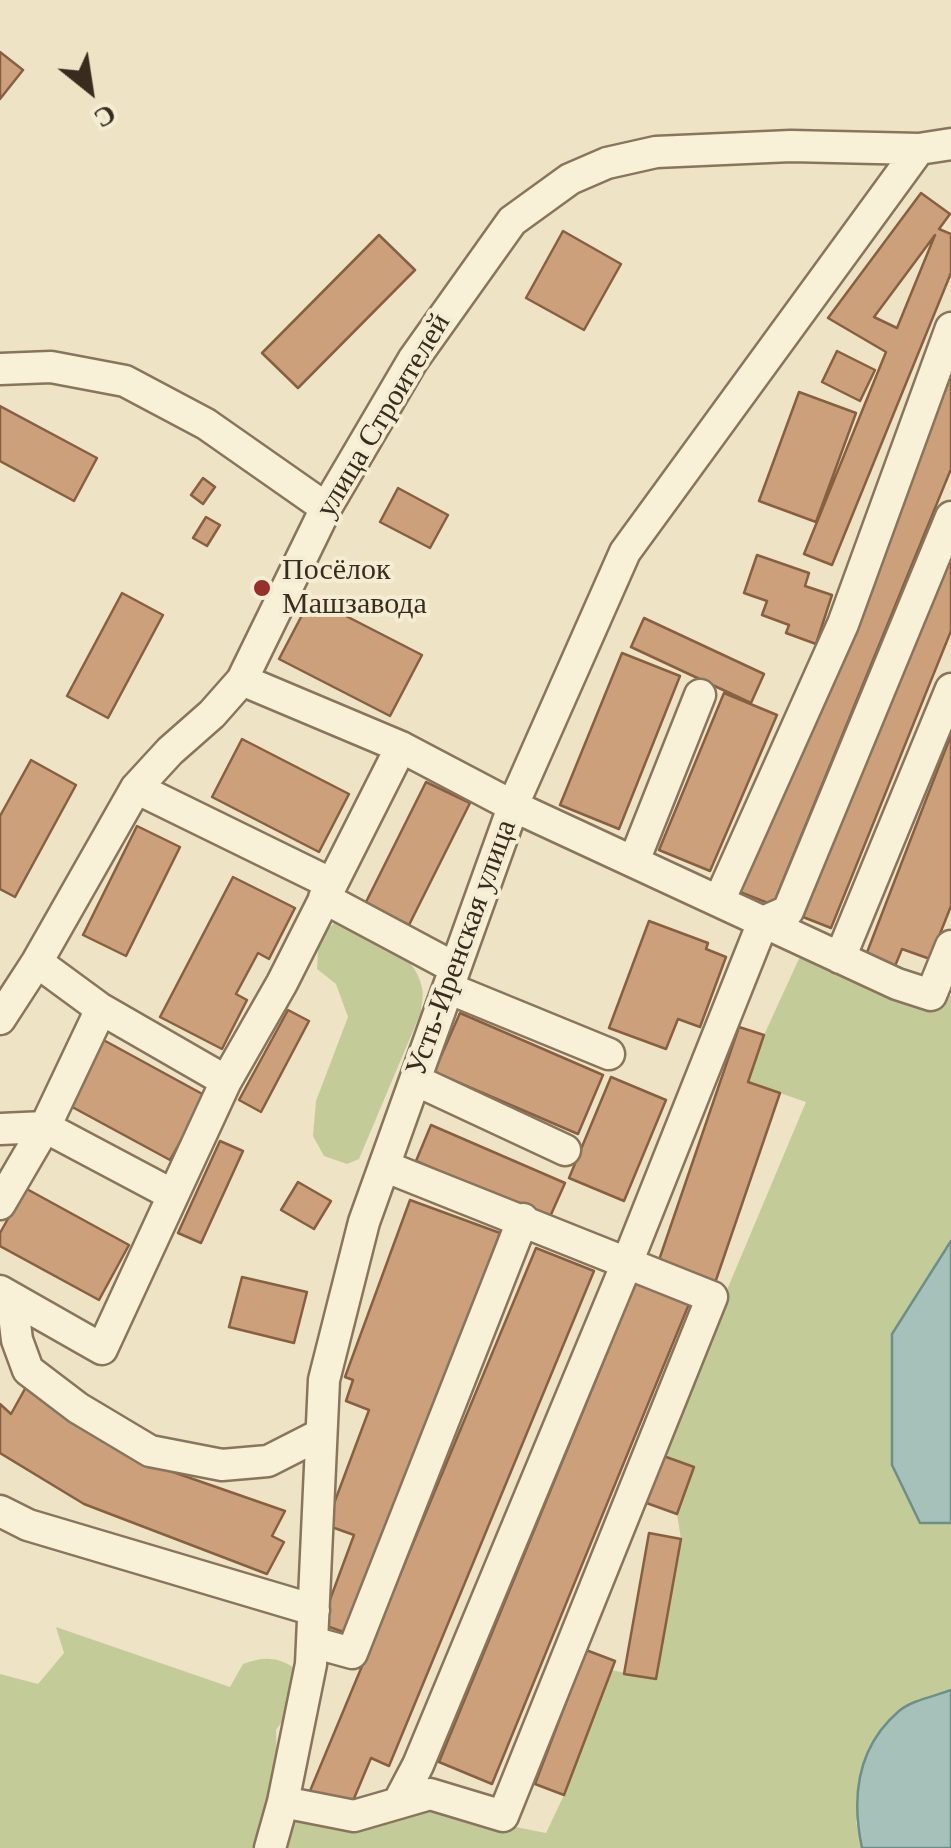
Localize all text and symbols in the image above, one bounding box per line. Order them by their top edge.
north arrow [40,40,140,140]
text: С [89,98,122,135]
street label: улица Строителей [309,308,459,524]
place label: Посёлок Машзавода [282,553,427,624]
marker: Посёлок Машзавода [251,577,273,599]
street label: Усть-Иренская улица [399,815,525,1081]

